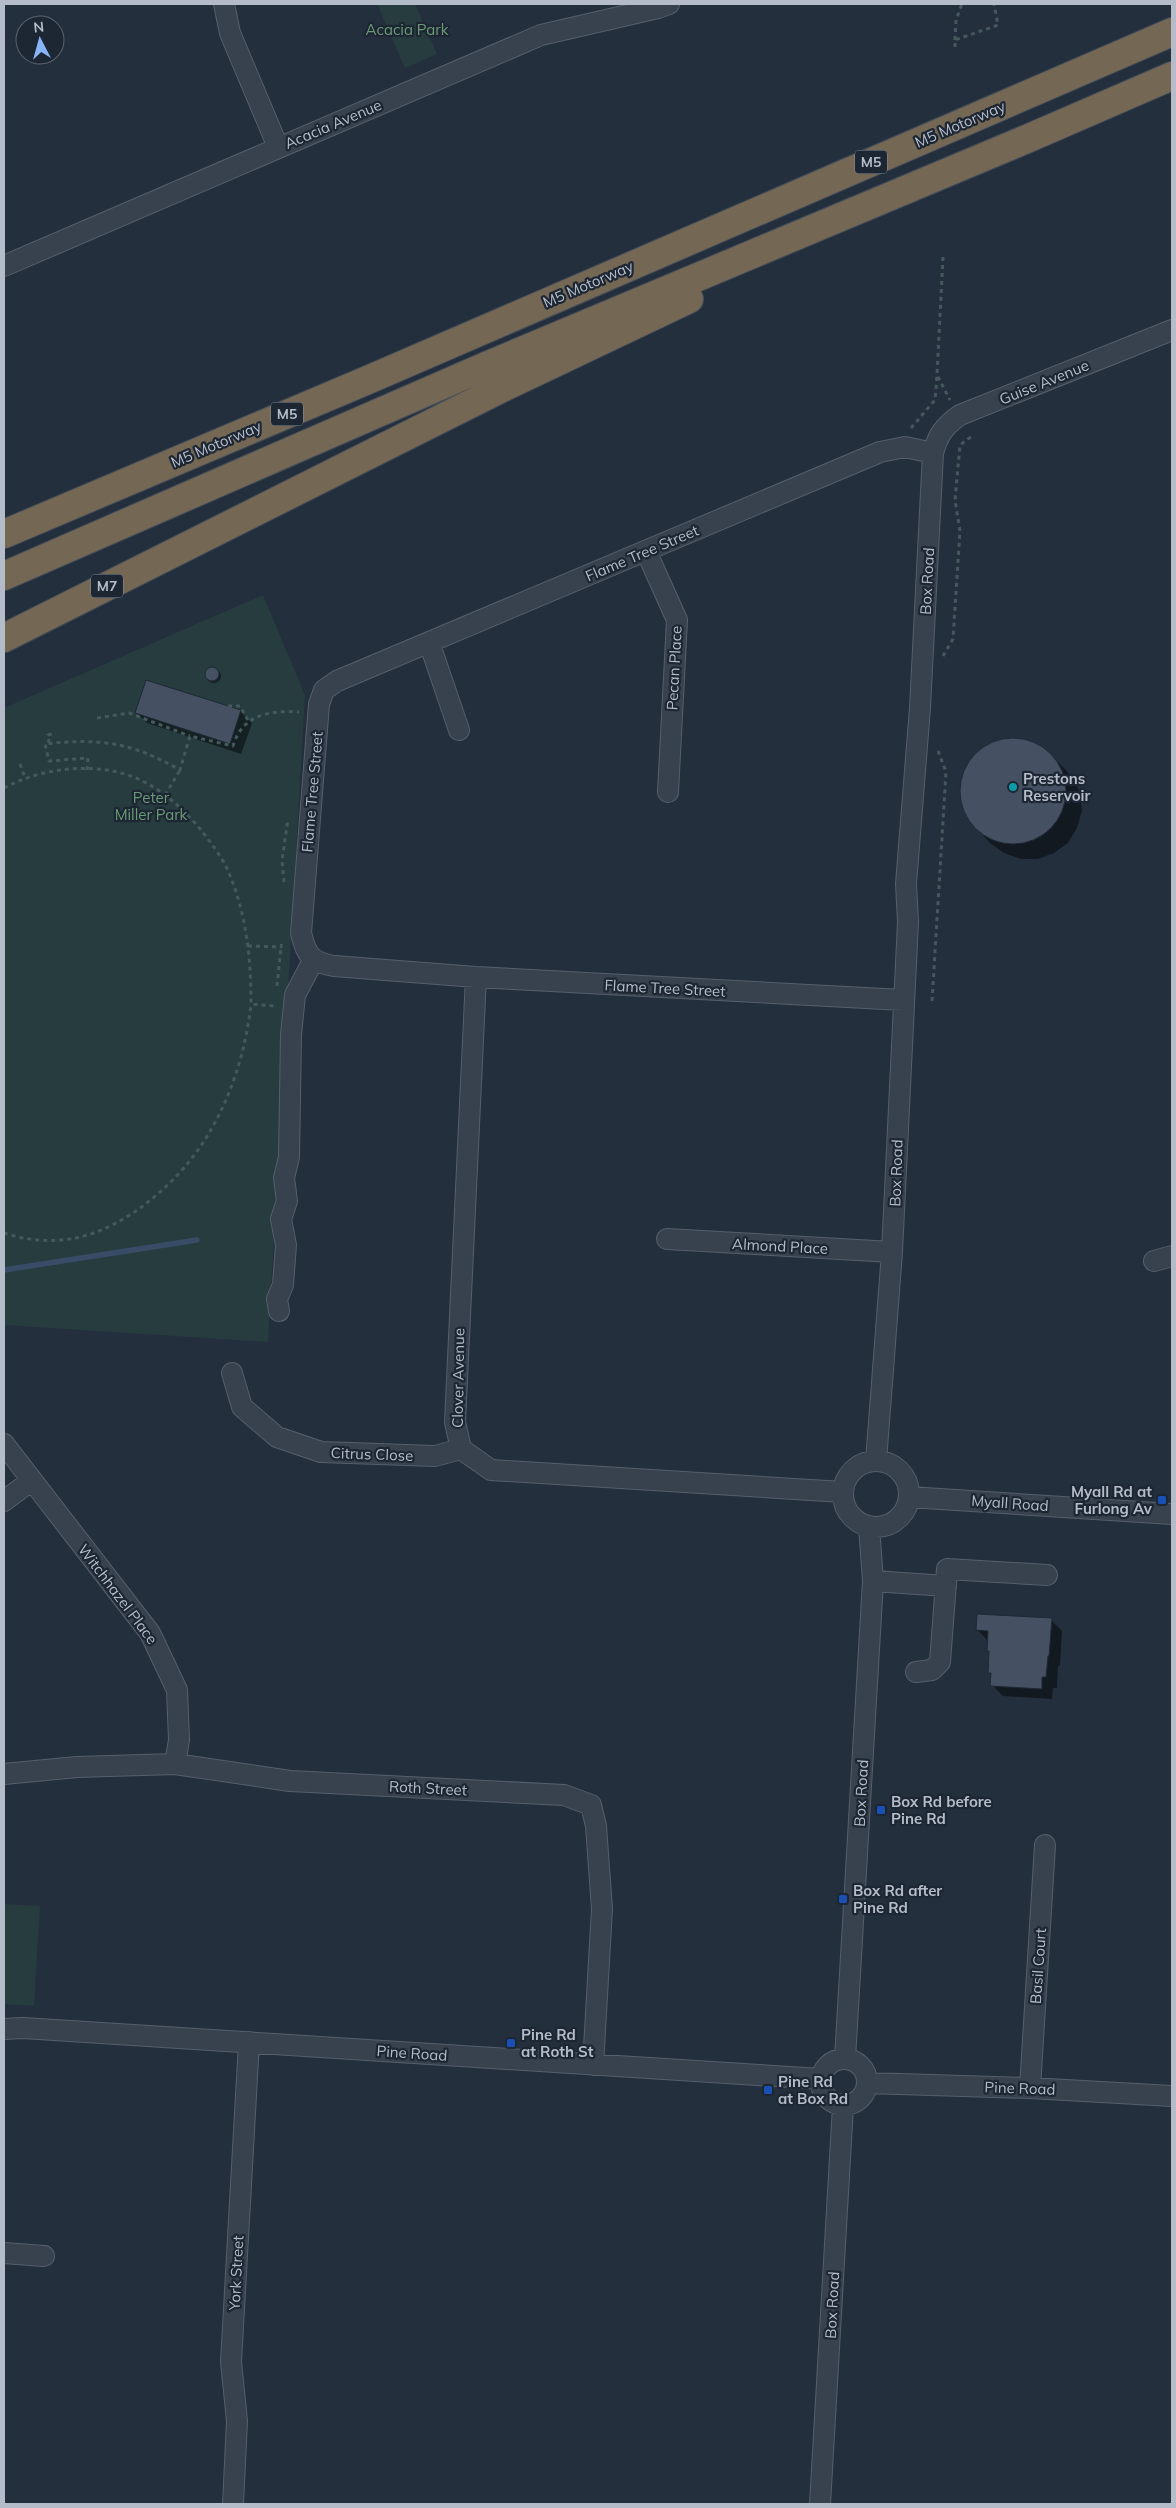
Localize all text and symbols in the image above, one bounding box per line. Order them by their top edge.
north arrow [15,15,65,65]
text: N [32,18,45,37]
park label: Acacia Park [366,20,449,39]
street label: Acacia Avenue [282,95,384,153]
street label: M5 Motorway [912,96,1008,152]
road number: M5 [855,150,887,173]
street label: M5 Motorway [540,256,636,312]
street label: Guise Avenue [996,355,1092,409]
road number: M5 [271,402,303,426]
street label: M5 Motorway [168,416,264,472]
street label: Flame Tree Street [582,521,702,585]
street label: Box Road [916,547,938,615]
road number: M7 [91,574,123,598]
street label: Pecan Place [662,625,686,711]
street label: Flame Tree Street [297,731,327,853]
place label: Prestons Reservoir [1023,769,1090,805]
marker: Prestons Reservoir [1007,781,1019,793]
park label: Peter Miller Park [115,788,188,824]
street label: Flame Tree Street [604,975,726,1001]
street label: Box Road [885,1139,907,1207]
street label: Almond Place [732,1234,828,1258]
street label: Clover Avenue [448,1328,468,1428]
street label: Citrus Close [330,1443,414,1465]
place label: Myall Rd at Furlong Av [1071,1482,1153,1518]
street label: Myall Road [971,1491,1049,1515]
marker: Myall Rd at Furlong Av [1156,1494,1168,1506]
street label: Witchhazel Place [74,1540,162,1648]
street label: Box Road [850,1759,872,1827]
street label: Roth Street [388,1776,468,1800]
place label: Box Rd before Pine Rd [891,1792,992,1828]
marker: Box Rd before Pine Rd [875,1804,887,1816]
place label: Box Rd after Pine Rd [853,1881,942,1917]
marker: Box Rd after Pine Rd [837,1893,849,1905]
street label: Basil Court [1026,1928,1050,2004]
place label: Pine Rd at Roth St [521,2025,594,2061]
marker: Pine Rd at Roth St [505,2037,517,2049]
street label: Pine Road [376,2041,448,2065]
place label: Pine Rd at Box Rd [778,2072,848,2108]
street label: Pine Road [984,2077,1056,2099]
marker: Pine Rd at Box Rd [762,2084,774,2096]
street label: York Street [224,2235,247,2312]
street label: Box Road [821,2271,843,2339]

